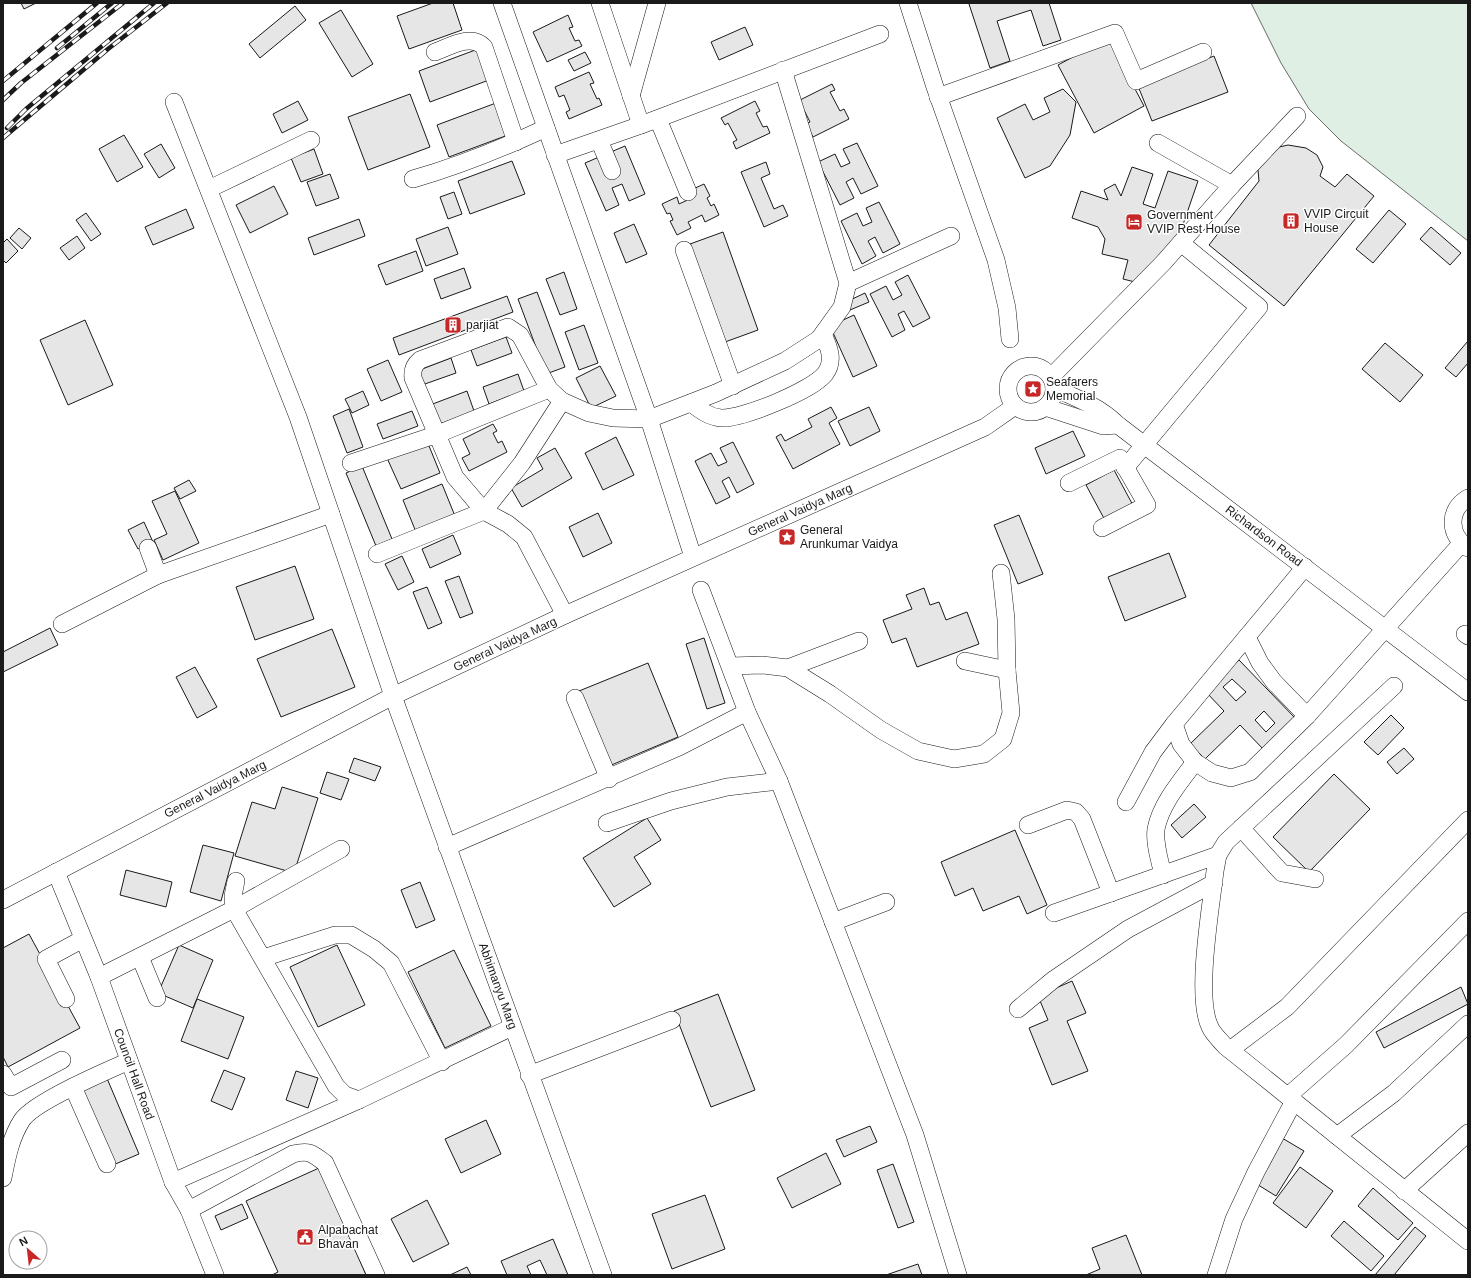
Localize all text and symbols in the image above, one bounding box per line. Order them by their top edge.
place label: VVIP Circuit House [1304,207,1369,235]
place label: Government VVIP Rest House [1147,208,1240,236]
building icon: VVIP Circuit House [1281,211,1301,231]
hotel icon: Government VVIP Rest House [1124,212,1144,232]
building icon: parjiat [443,315,463,335]
place label: parjiat [466,318,499,332]
place label: Seafarers Memorial [1046,375,1098,403]
place icon: Seafarers Memorial [1023,379,1043,399]
street label: General Vaidya Marg [746,481,854,539]
street label: Richardson Road [1223,503,1305,569]
place label: General Arunkumar Vaidya [800,523,898,551]
place icon: General Arunkumar Vaidya [777,527,797,547]
street label: General Vaidya Marg [451,614,559,674]
street label: General Vaidya Marg [162,757,268,821]
street label: Abhimanyu Marg [476,941,520,1031]
street label: Council Hall Road [111,1026,157,1122]
place label: Alpabachat Bhavan [318,1223,379,1251]
public building icon: Alpabachat Bhavan [295,1227,315,1247]
north arrow [8,1230,48,1270]
text: N [17,1234,30,1248]

